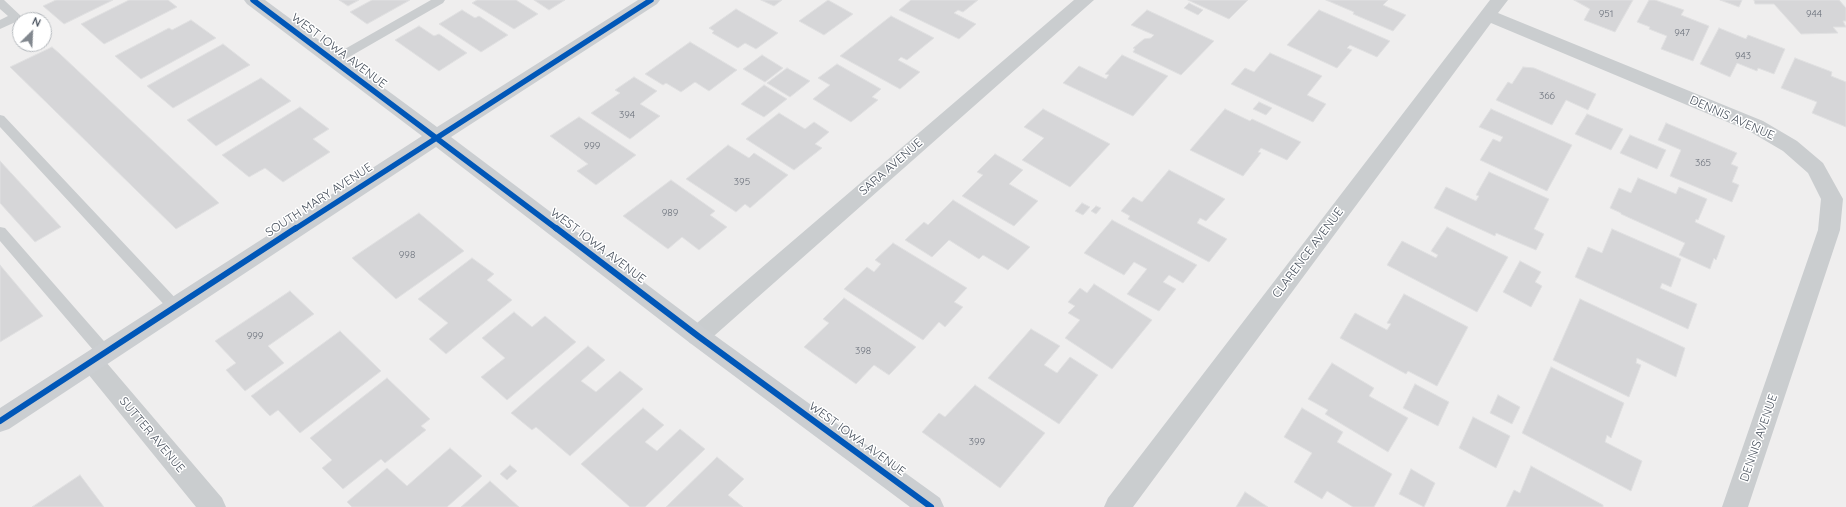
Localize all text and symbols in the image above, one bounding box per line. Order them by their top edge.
house number: 951 [1599,8,1613,20]
house number: 944 [1806,8,1822,20]
street label: WEST IOWA AVENUE [288,10,390,92]
north arrow [12,12,52,52]
text: N [30,14,43,30]
house number: 947 [1674,27,1690,39]
house number: 943 [1735,50,1751,62]
house number: 366 [1539,90,1555,102]
street label: DENNIS AVENUE [1687,93,1777,143]
house number: 394 [619,109,635,121]
street label: SARA AVENUE [856,136,926,198]
house number: 999 [584,140,600,152]
house number: 365 [1695,157,1711,169]
street label: SOUTH MARY AVENUE [263,160,375,240]
house number: 395 [734,176,750,188]
street label: WEST IOWA AVENUE [547,205,649,287]
street label: CLARENCE AVENUE [1269,205,1347,301]
house number: 989 [662,207,678,219]
house number: 998 [399,249,415,261]
house number: 999 [247,330,263,342]
house number: 398 [855,345,871,357]
street label: DENNIS AVENUE [1737,392,1781,484]
street label: SUTTER AVENUE [116,394,188,476]
street label: WEST IOWA AVENUE [806,399,908,479]
house number: 399 [969,436,985,448]

